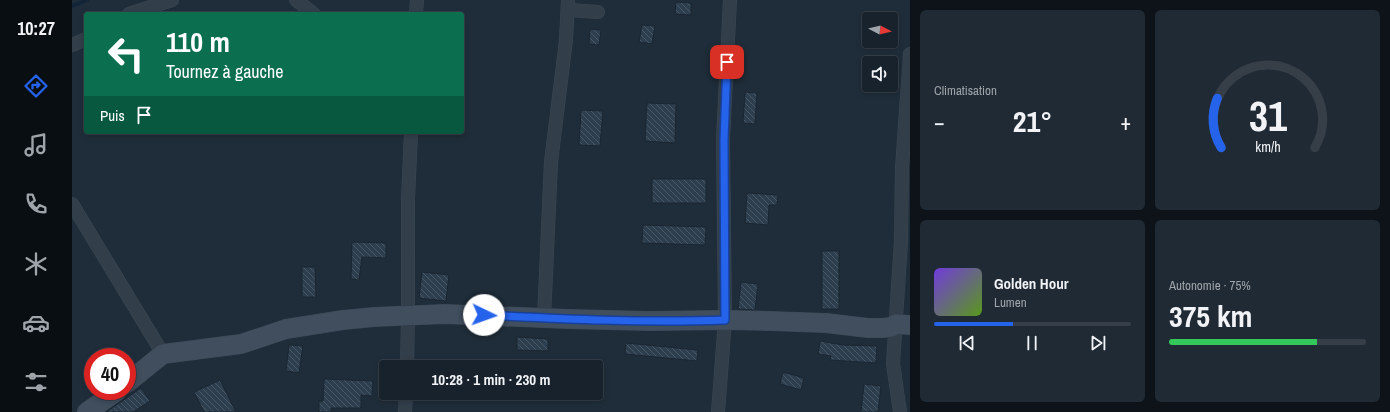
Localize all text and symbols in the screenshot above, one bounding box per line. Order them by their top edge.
north arrow [862,12,898,48]
map controls [862,12,898,92]
text: 10:27 [17,16,55,41]
text: 110 m [166,23,230,61]
icon: left [100,28,152,80]
pin [710,45,744,79]
icon: arrive [716,51,738,73]
button: sound [862,56,898,92]
text: Tournez à gauche [166,59,283,84]
icon: directions [22,72,50,100]
text: Climatisation [934,82,997,99]
text: 31 [1249,88,1286,144]
text: 21° [1013,101,1052,141]
icon: arrive [133,104,155,126]
text: Puis [100,105,125,126]
text: − [934,107,945,137]
text: + [1120,107,1131,137]
icon: music [22,131,50,159]
text: km/h [1255,137,1280,156]
icon: phone [22,190,50,218]
icon: climate [22,250,50,278]
text: Golden Hour [994,273,1069,294]
text: Autonomie · 75% [1169,277,1251,294]
position arrow [463,294,505,336]
text: Lumen [994,294,1027,311]
text: 375 km [1169,296,1252,336]
icon: car [22,309,50,337]
icon: previous [956,332,978,354]
icon: pause [1021,332,1043,354]
icon: next [1087,332,1109,354]
speed limit sign: 40 [84,348,136,400]
icon: filters [22,368,50,396]
text: 10:28 · 1 min · 230 m [432,369,550,390]

